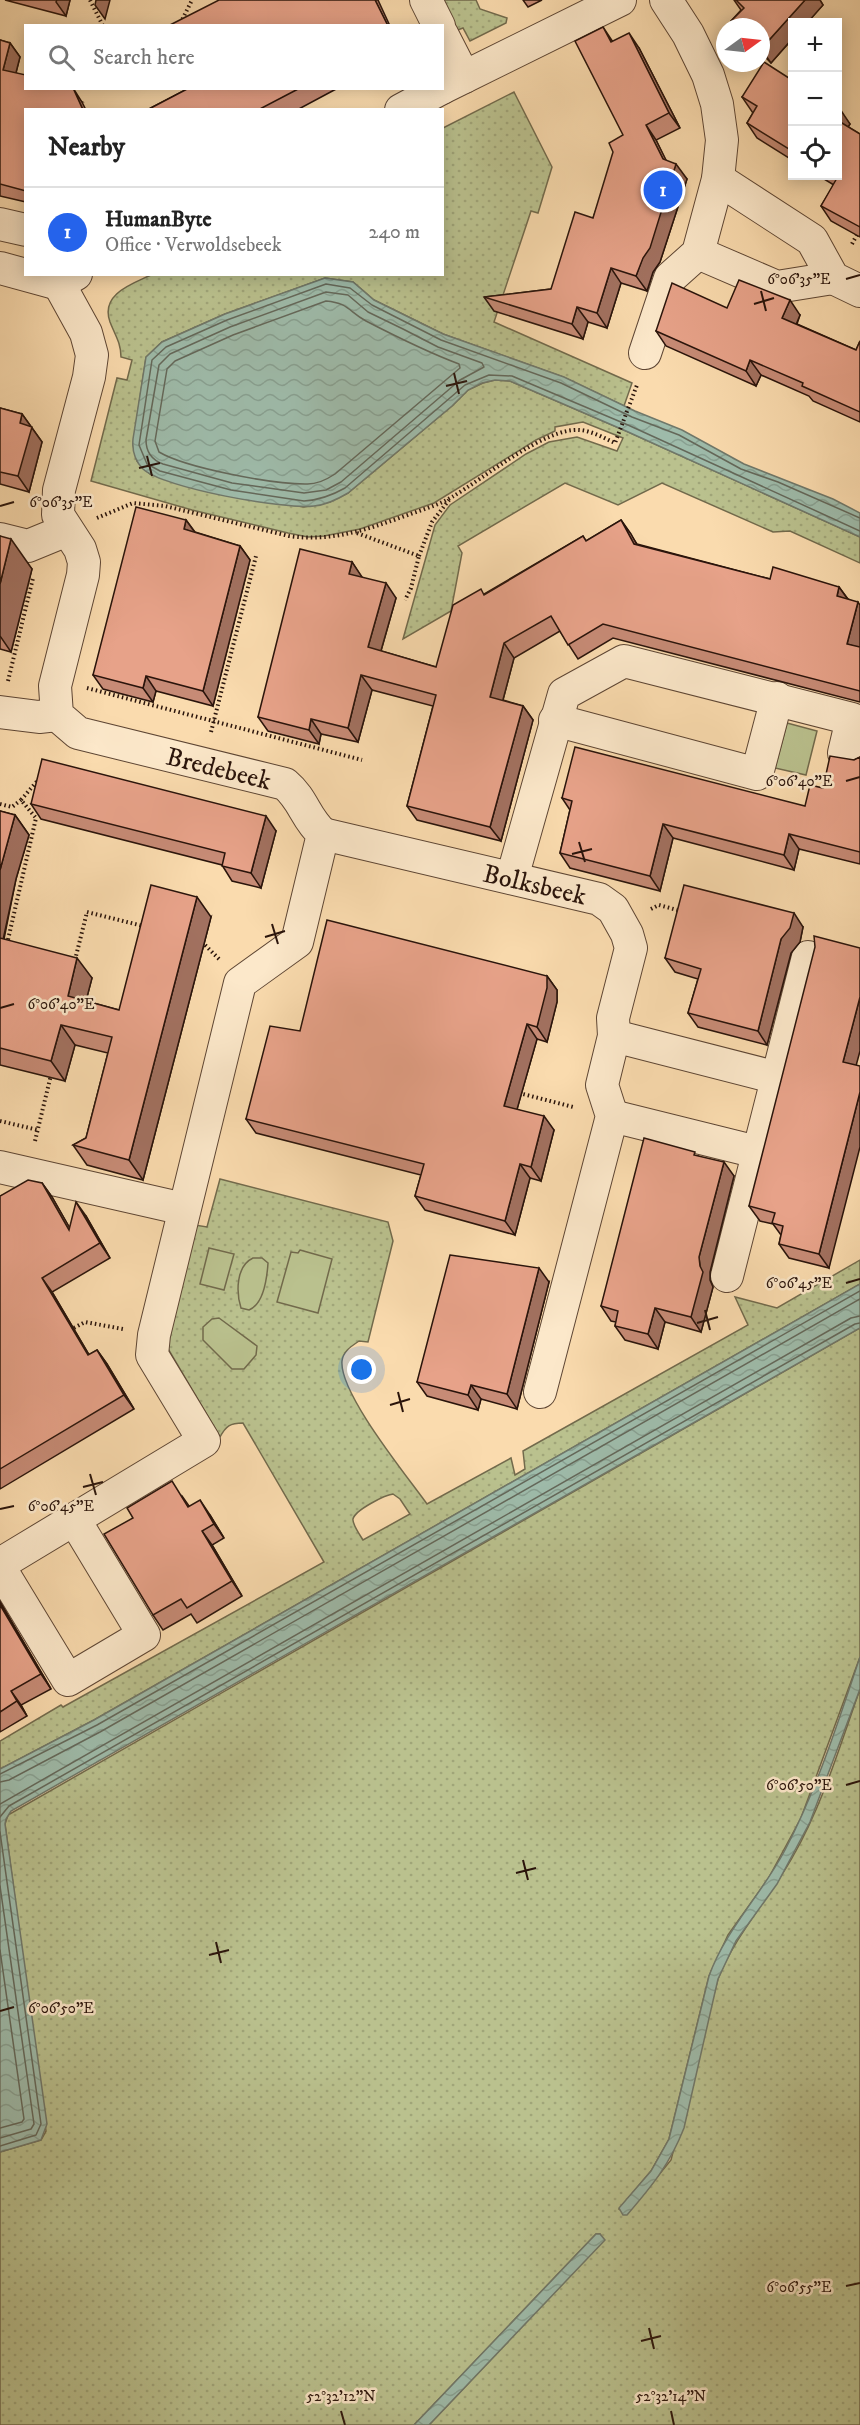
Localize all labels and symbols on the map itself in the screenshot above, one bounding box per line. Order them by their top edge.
north arrow [716,18,770,72]
pin: 1 [644,168,682,213]
text: 6°06'35"E [767,270,831,289]
text: 6°06'35"E [29,493,93,512]
street label: Bredebeek [163,740,275,798]
text: 6°06'40"E [765,772,833,791]
street label: Bolksbeek [480,858,590,913]
text: 6°06'40"E [27,995,95,1014]
text: 6°06'45"E [766,1274,833,1293]
your location [347,1355,376,1384]
text: 6°06'45"E [28,1497,95,1516]
text: 6°06'50"E [766,1776,832,1795]
text: 6°06'50"E [28,1999,94,2018]
text: 6°06'55"E [766,2278,832,2297]
text: 52°32'12"N [306,2387,376,2406]
text: 52°32'14"N [636,2387,706,2406]

